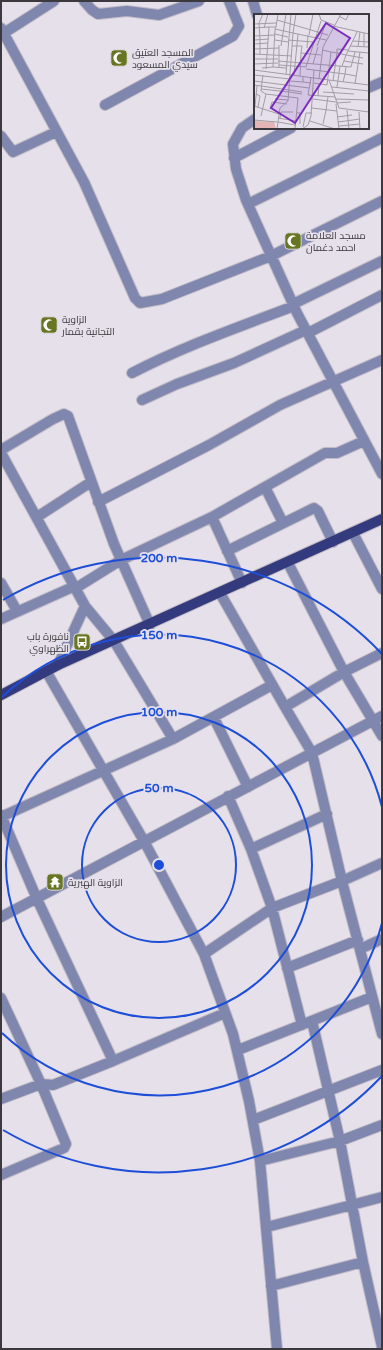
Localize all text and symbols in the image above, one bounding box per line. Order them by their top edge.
inset map [254,14,369,129]
place label: المسجد العتيق سيدي المسعود [132,47,198,72]
mosque icon: المسجد العتيق سيدي المسعود [109,48,129,68]
place label: مسجد العلامة احمد دغمان [306,230,366,254]
mosque icon: مسجد العلامة احمد دغمان [283,231,303,251]
place label: الزاوية التجانية بقمار [61,314,115,338]
mosque icon: الزاوية التجانية بقمار [39,315,59,335]
text: 200 m [141,551,177,565]
text: 150 m [141,628,177,642]
place label: نافورة باب الظهراوي [27,631,69,656]
bus stop icon: نافورة باب الظهراوي [72,632,92,652]
text: 100 m [141,705,177,719]
text: 50 m [144,781,174,795]
centre of rings [152,858,166,872]
temple icon: الزاوية الهبرية [45,872,65,892]
place label: الزاوية الهبرية [68,877,123,889]

